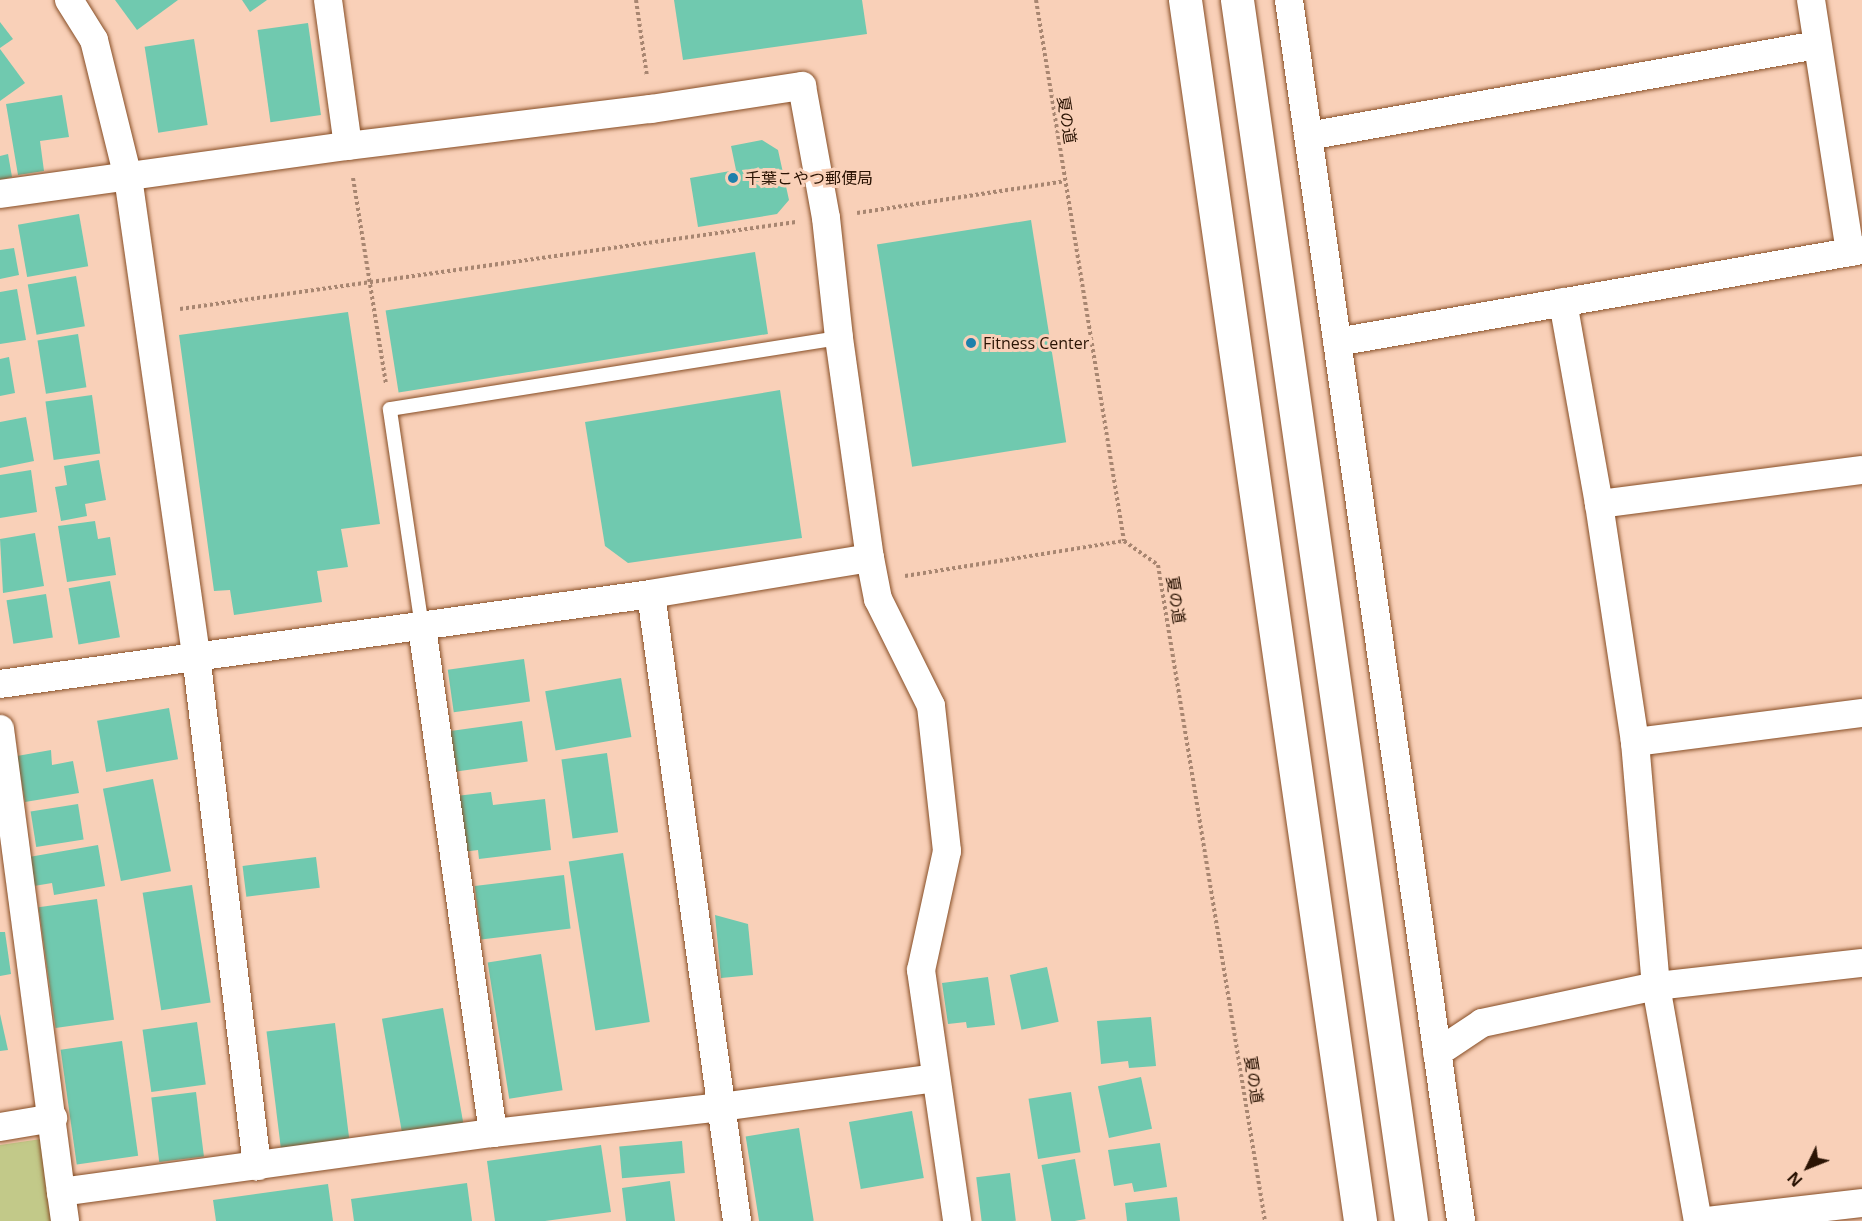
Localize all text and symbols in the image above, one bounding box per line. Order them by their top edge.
street label: 夏の道 [1054,95,1080,145]
place label: 千葉こやつ郵便局 [745,168,873,188]
marker: 千葉こやつ郵便局 [726,171,740,185]
place label: Fitness Center [983,333,1089,353]
marker: Fitness Center [964,336,978,350]
street label: 夏の道 [1163,575,1189,625]
street label: 夏の道 [1241,1055,1267,1105]
north arrow [1778,1137,1838,1197]
text: N [1782,1167,1807,1192]

